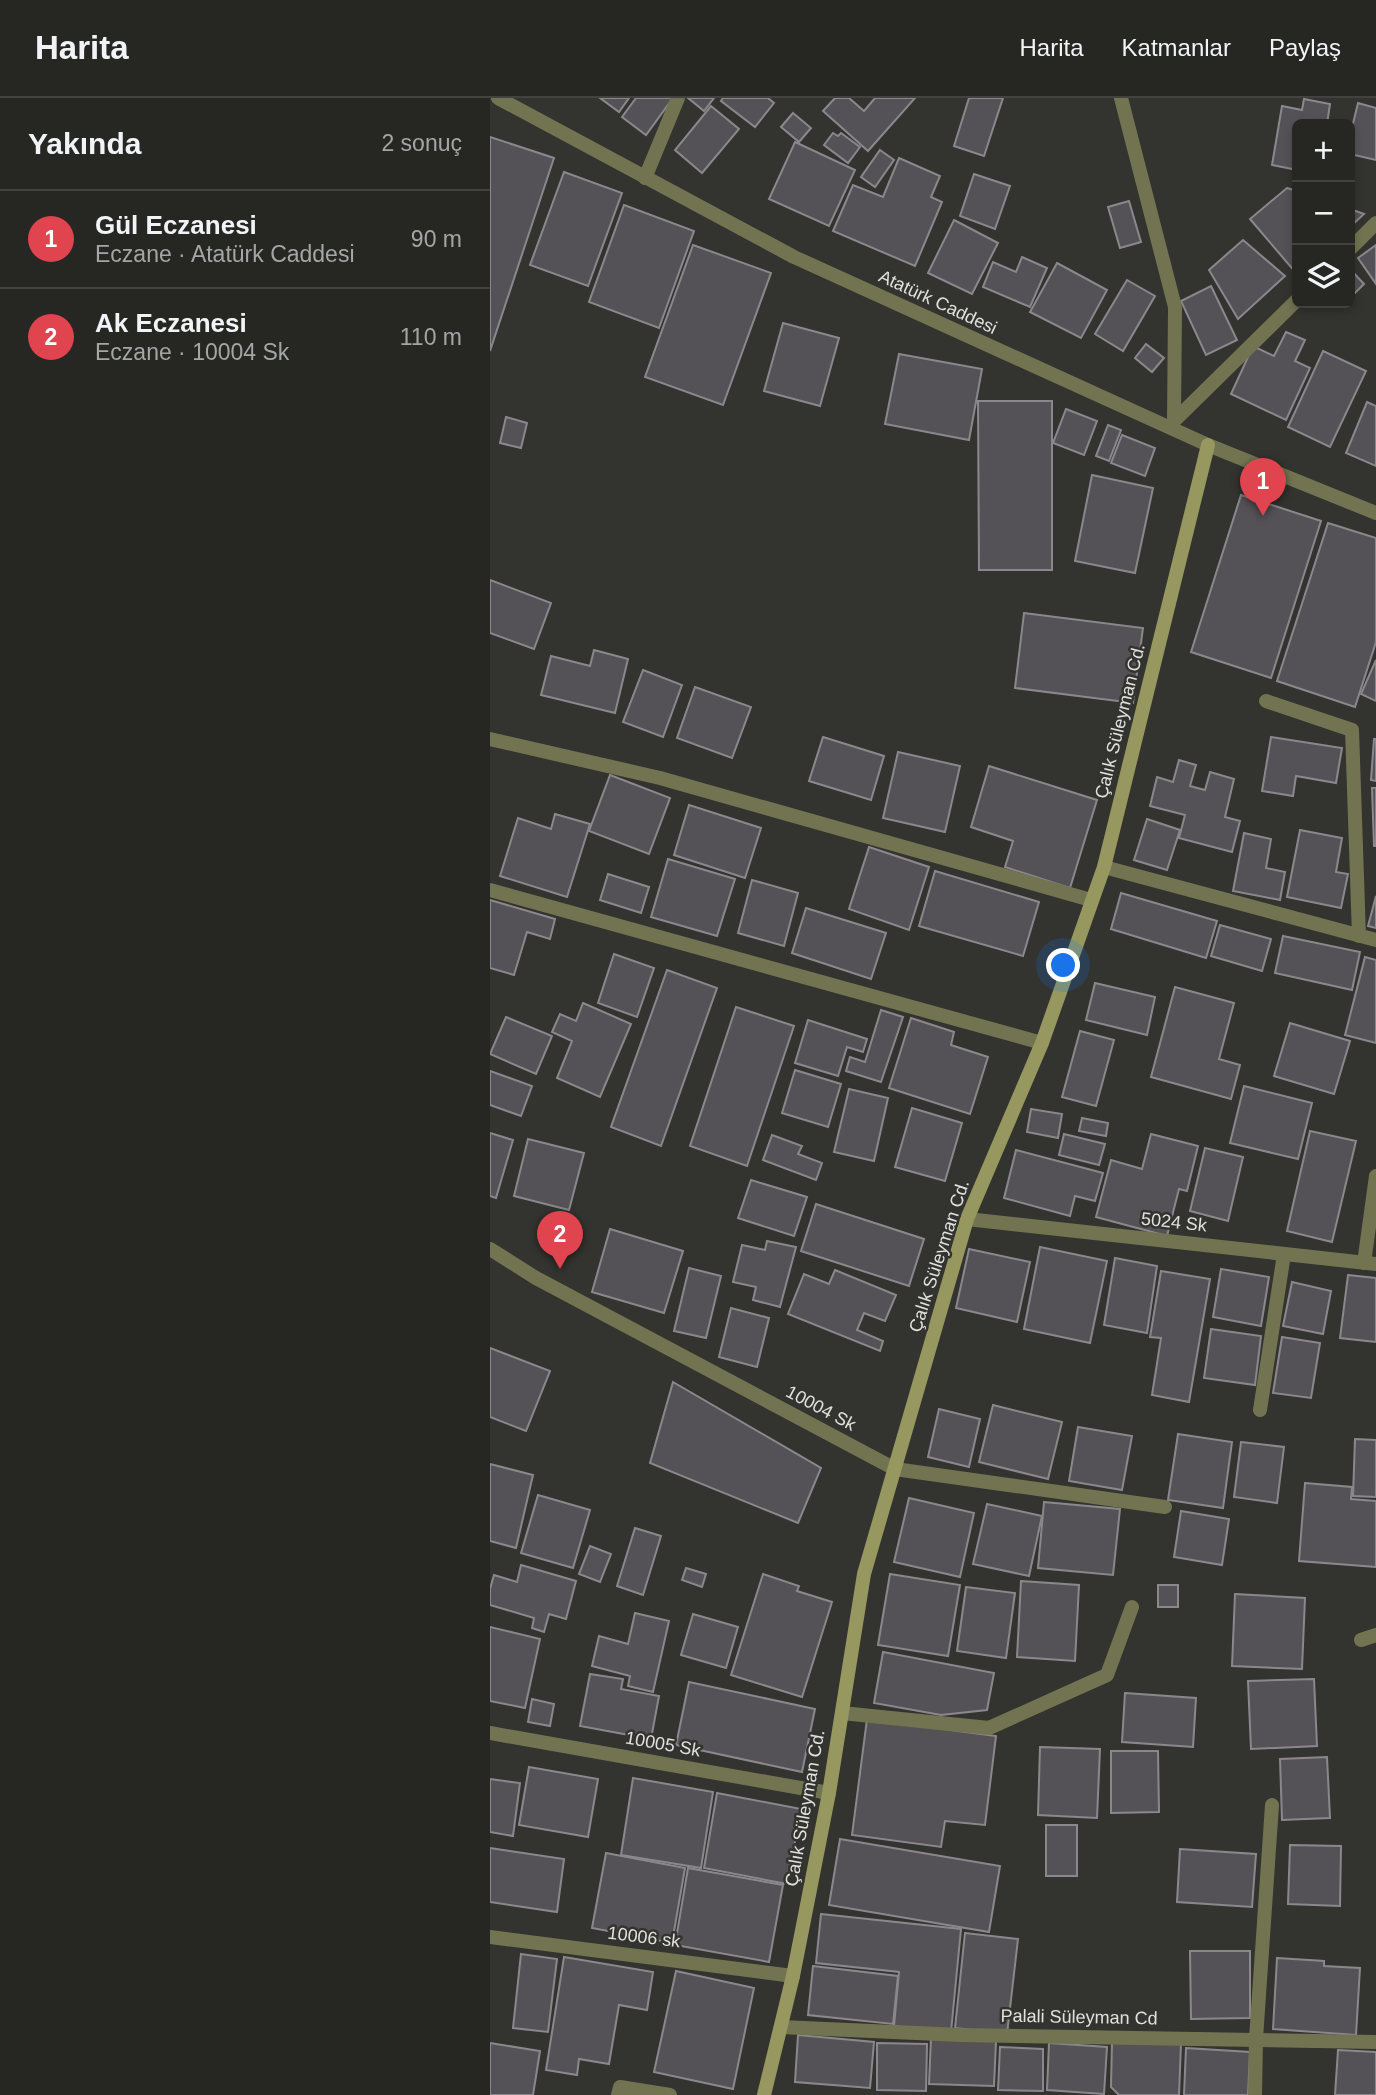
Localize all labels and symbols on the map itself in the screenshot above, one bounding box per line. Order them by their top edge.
street label: Atatürk Caddesi [876,266,1000,338]
pin: 1 [1240,458,1286,516]
street label: Çalık Süleyman Cd. [1091,641,1149,801]
your location [1046,948,1080,982]
street label: Çalık Süleyman Cd. [905,1177,973,1335]
street label: 5024 Sk [1140,1209,1209,1236]
pin: 2 [537,1211,583,1269]
street label: 10004 Sk [783,1381,860,1435]
street label: 10005 Sk [624,1728,703,1761]
street label: Çalık Süleyman Cd. [781,1728,829,1888]
street label: 10006 sk [607,1923,682,1951]
street label: Palali Süleyman Cd [1000,2006,1158,2028]

